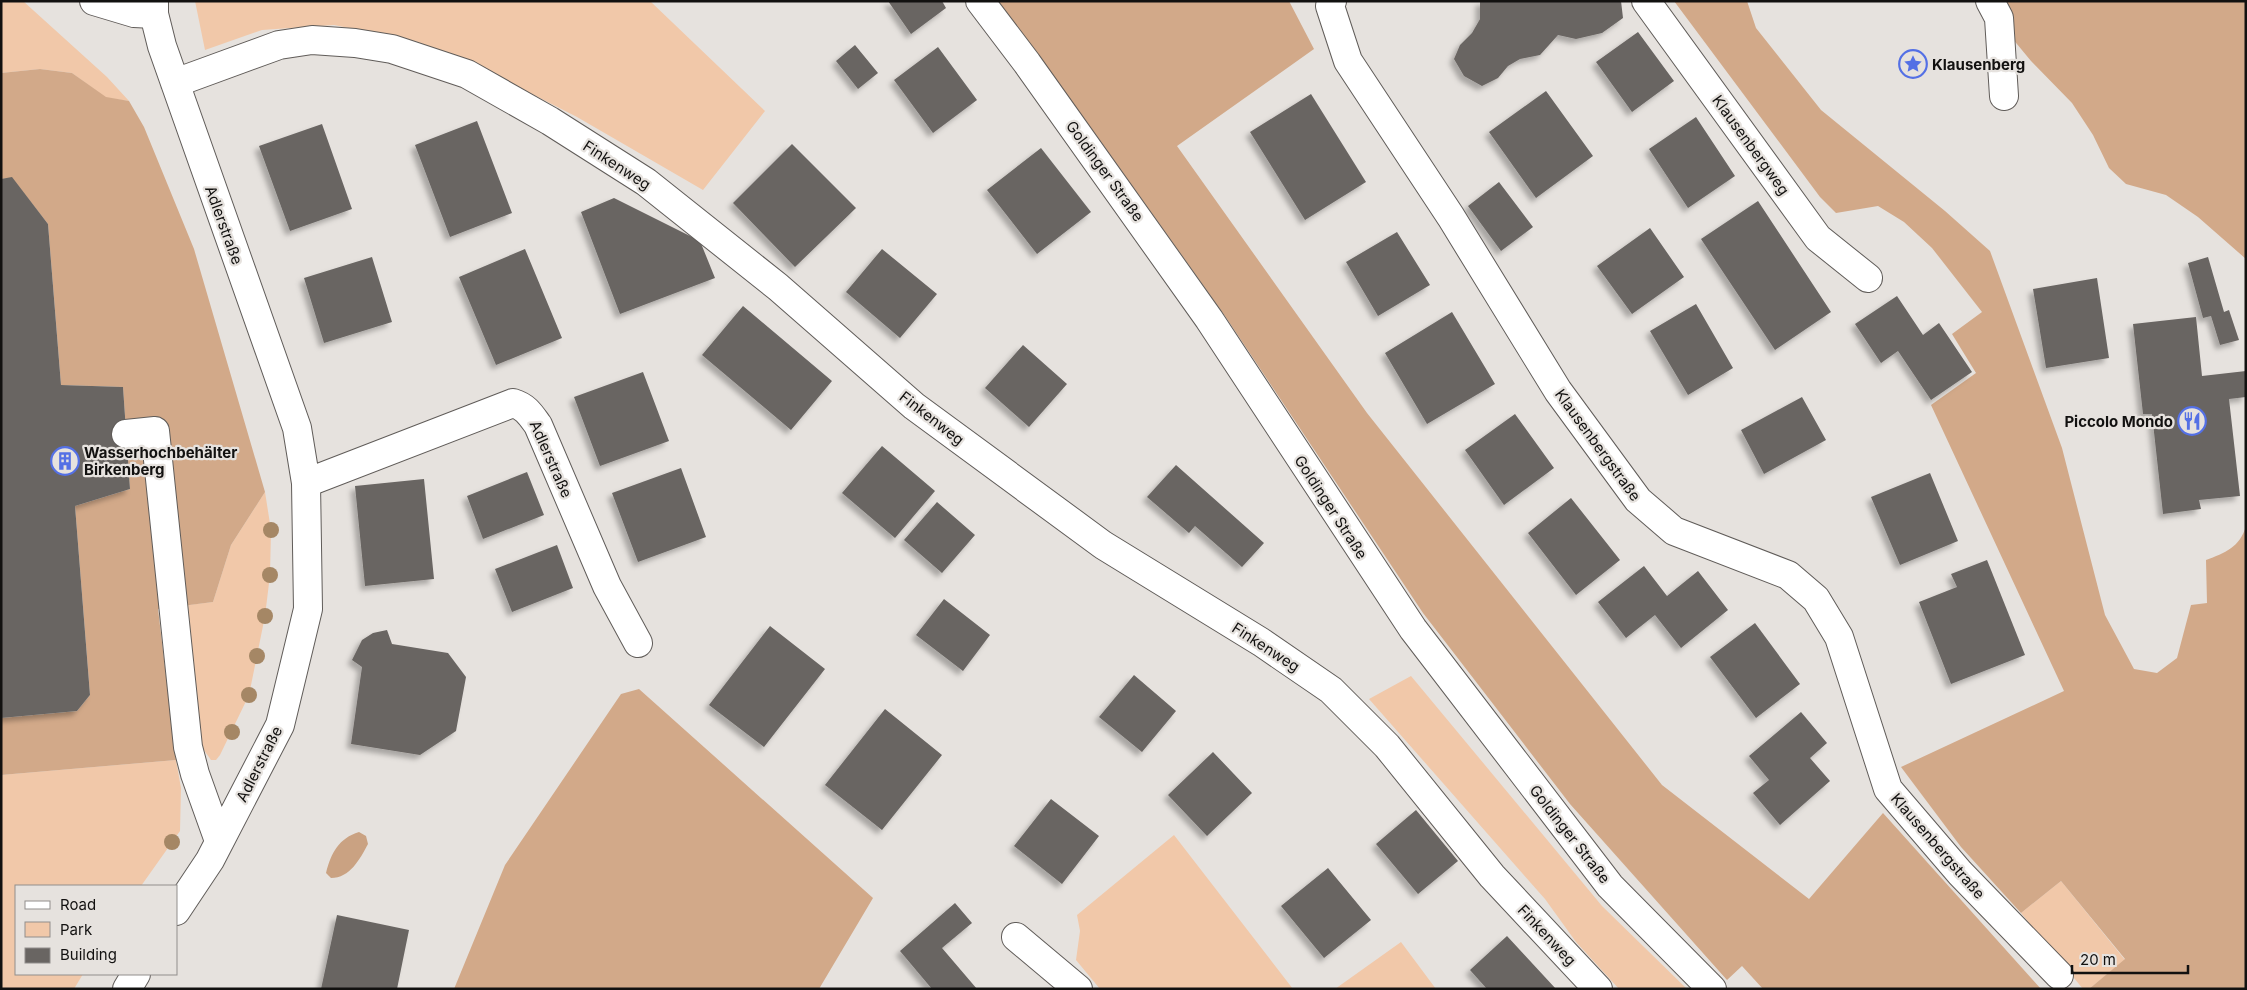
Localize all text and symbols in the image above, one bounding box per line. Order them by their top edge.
place icon: Klausenberg [1898,49,1928,79]
place label: Klausenberg [1932,55,2025,74]
street label: Klausenbergweg [1708,91,1794,199]
street label: Goldinger Straße [1062,117,1148,225]
street label: Finkenweg [580,136,654,194]
street label: Adlerstraße [201,183,247,267]
street label: Klausenbergstraße [1551,385,1645,505]
street label: Finkenweg [896,387,968,449]
restaurant icon: Piccolo Mondo [2177,406,2207,436]
place label: Piccolo Mondo [2064,412,2173,431]
street label: Adlerstraße [526,417,576,501]
place label: Wasserhochbehälter Birkenberg [84,443,237,479]
building icon: Wasserhochbehälter Birkenberg [50,446,80,476]
street label: Goldinger Straße [1290,452,1372,562]
street label: Finkenweg [1229,618,1303,676]
street label: Adlerstraße [232,723,286,805]
street label: Goldinger Straße [1526,781,1614,887]
street label: Klausenbergstraße [1887,789,1989,903]
legend [15,885,178,975]
text: Road [60,895,96,914]
street label: Finkenweg [1514,900,1580,970]
text: Park [60,920,93,939]
scale bar [2072,942,2188,974]
text: Building [60,945,117,964]
text: 20 m [2080,950,2116,969]

